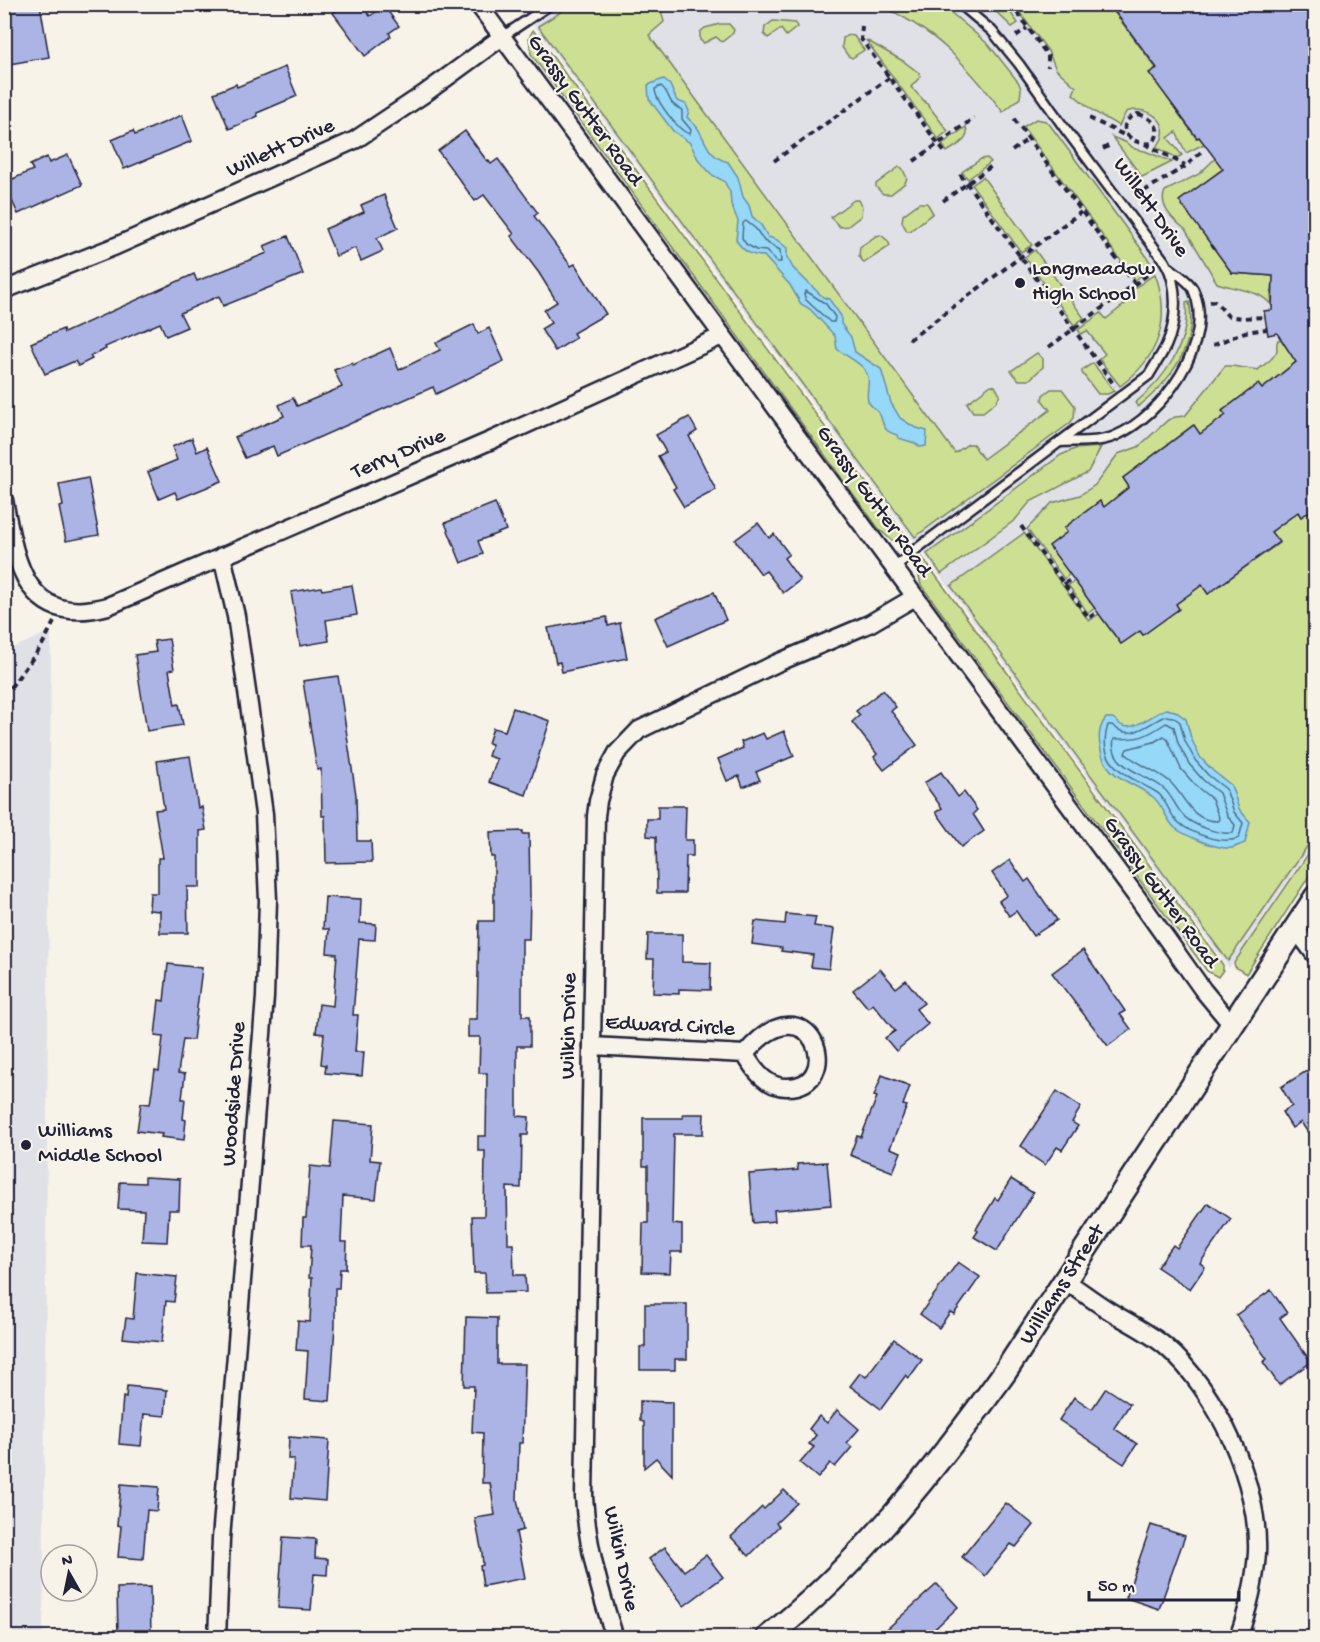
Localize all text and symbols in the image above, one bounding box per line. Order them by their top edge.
street label: Grassy Gutter Road [520,30,649,193]
street label: Willett Drive [223,113,340,184]
street label: Willett Drive [1106,153,1194,263]
place label: Longmeadow High School [1032,257,1155,308]
marker: Longmeadow High School [1013,276,1027,290]
street label: Grassy Gutter Road [809,421,938,584]
street label: Terry Drive [346,423,450,487]
street label: Grassy Gutter Road [1096,812,1225,975]
street label: Wilkin Drive [556,972,584,1079]
street label: Edward Circle [604,1011,736,1043]
street label: Woodside Drive [217,1020,253,1167]
place label: Williams Middle School [38,1119,163,1170]
marker: Williams Middle School [19,1138,33,1152]
street label: Williams Street [1015,1218,1113,1350]
street label: Wilkin Drive [596,1504,644,1614]
north arrow [39,1543,99,1603]
text: N [61,1551,74,1572]
scale bar [1089,1564,1239,1602]
text: 50 m [1098,1577,1135,1598]

